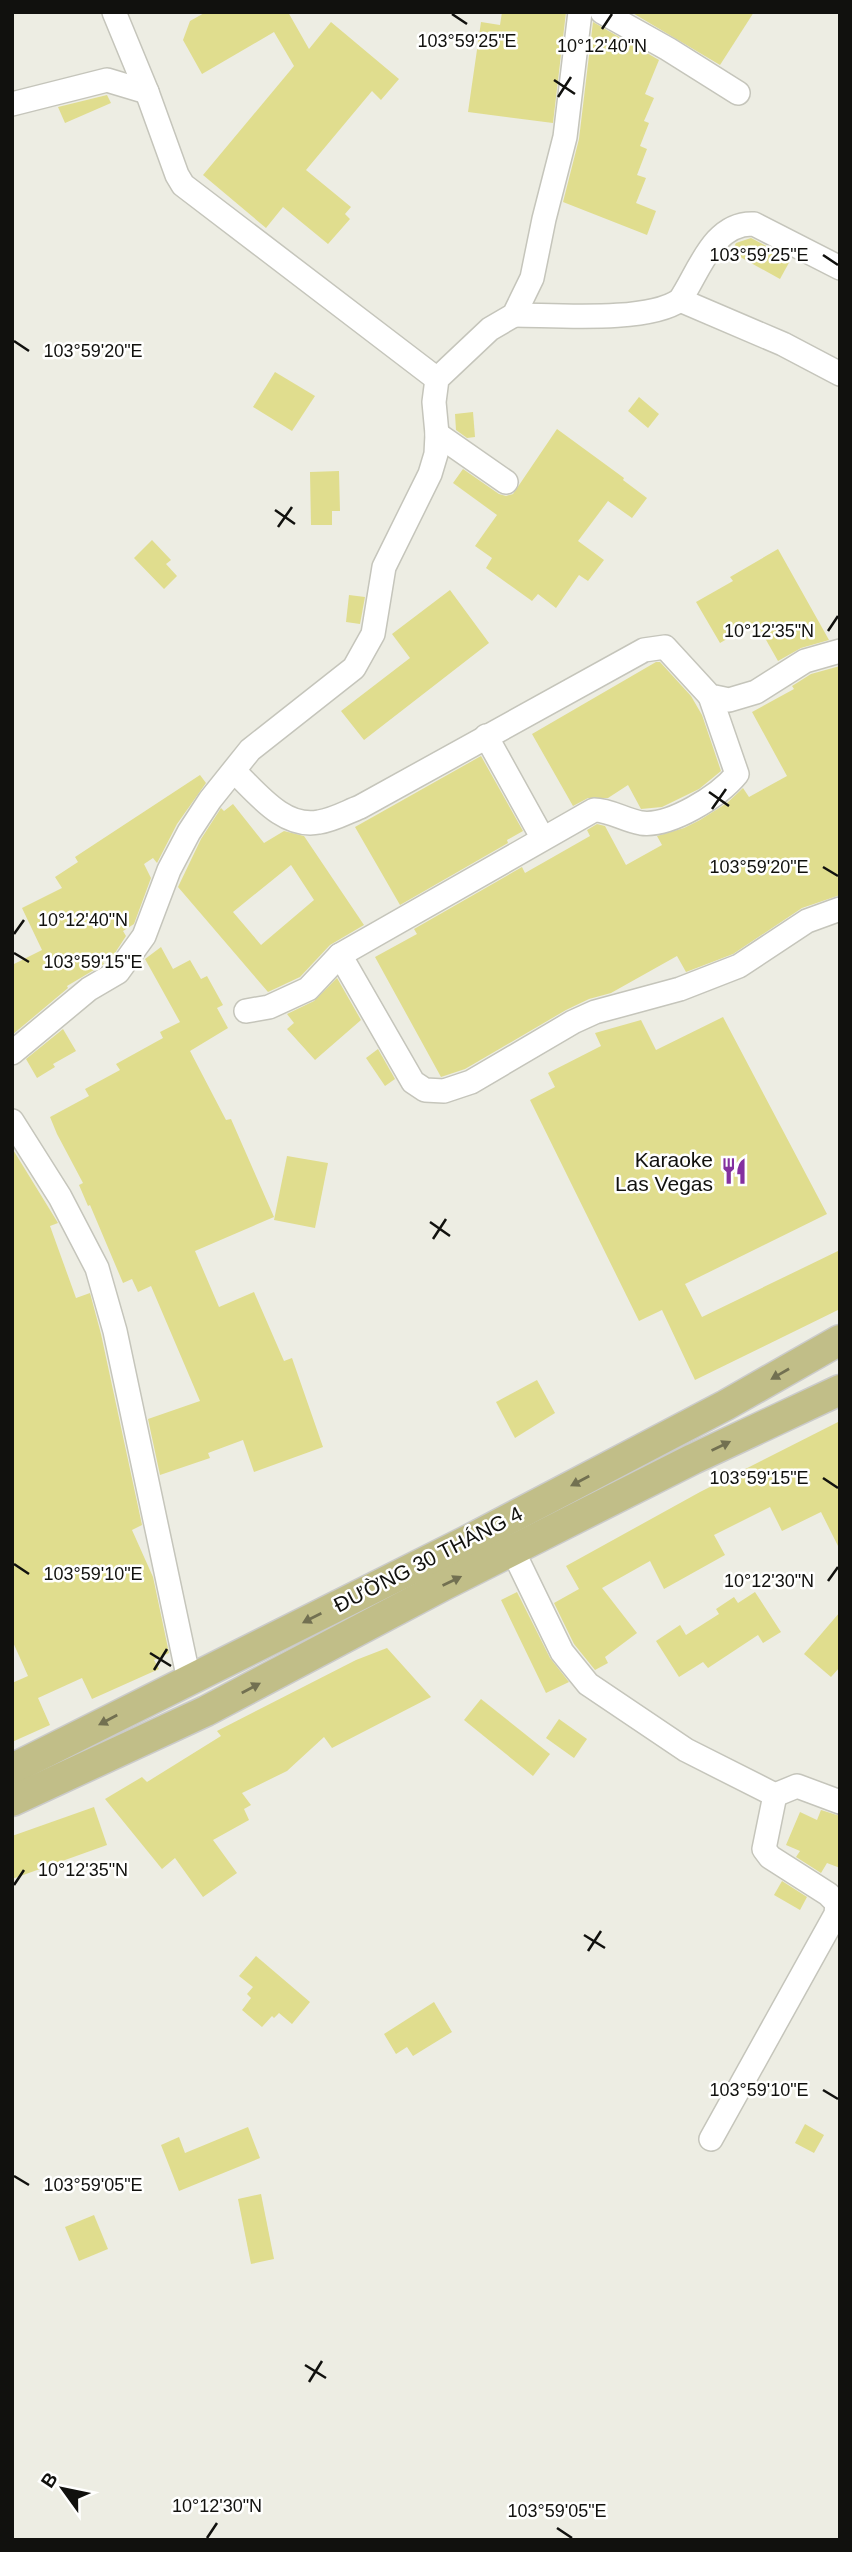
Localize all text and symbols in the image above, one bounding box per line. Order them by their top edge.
text: 103°59'25"E [417,31,517,51]
text: 10°12'40"N [557,36,647,56]
text: 103°59'25"E [709,245,809,265]
text: 103°59'20"E [43,341,143,361]
text: 10°12'35"N [724,621,814,641]
text: 103°59'20"E [709,857,809,877]
text: 10°12'40"N [38,910,128,930]
text: 103°59'15"E [43,952,143,972]
place label: Karaoke Las Vegas [615,1148,713,1195]
restaurant icon: Karaoke Las Vegas [719,1156,749,1186]
one-way arrow [771,1368,790,1380]
one-way arrow [711,1440,731,1451]
text: 103°59'15"E [709,1468,809,1488]
one-way arrow [570,1475,590,1487]
street label: ĐƯỜNG 30 THÁNG 4 [330,1501,526,1617]
text: 103°59'10"E [43,1564,143,1584]
text: 10°12'30"N [724,1571,814,1591]
one-way arrow [442,1576,462,1587]
one-way arrow [302,1613,322,1624]
one-way arrow [241,1682,261,1693]
one-way arrow [98,1714,118,1725]
text: 10°12'35"N [38,1860,128,1880]
text: 103°59'10"E [709,2080,809,2100]
text: 103°59'05"E [43,2175,143,2195]
north arrow [28,2454,98,2524]
text: B [37,2469,62,2491]
text: 10°12'30"N [172,2496,262,2516]
text: 103°59'05"E [507,2501,607,2521]

